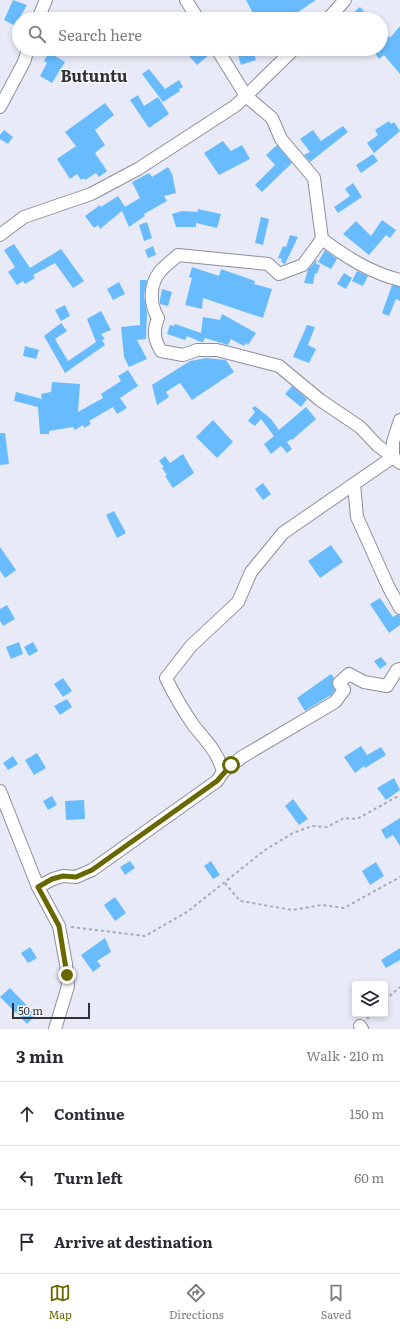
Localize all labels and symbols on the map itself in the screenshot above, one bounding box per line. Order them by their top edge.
district label: Butuntu [60,63,128,87]
route start [222,756,240,774]
route end [58,966,76,984]
scale bar [12,1001,90,1020]

